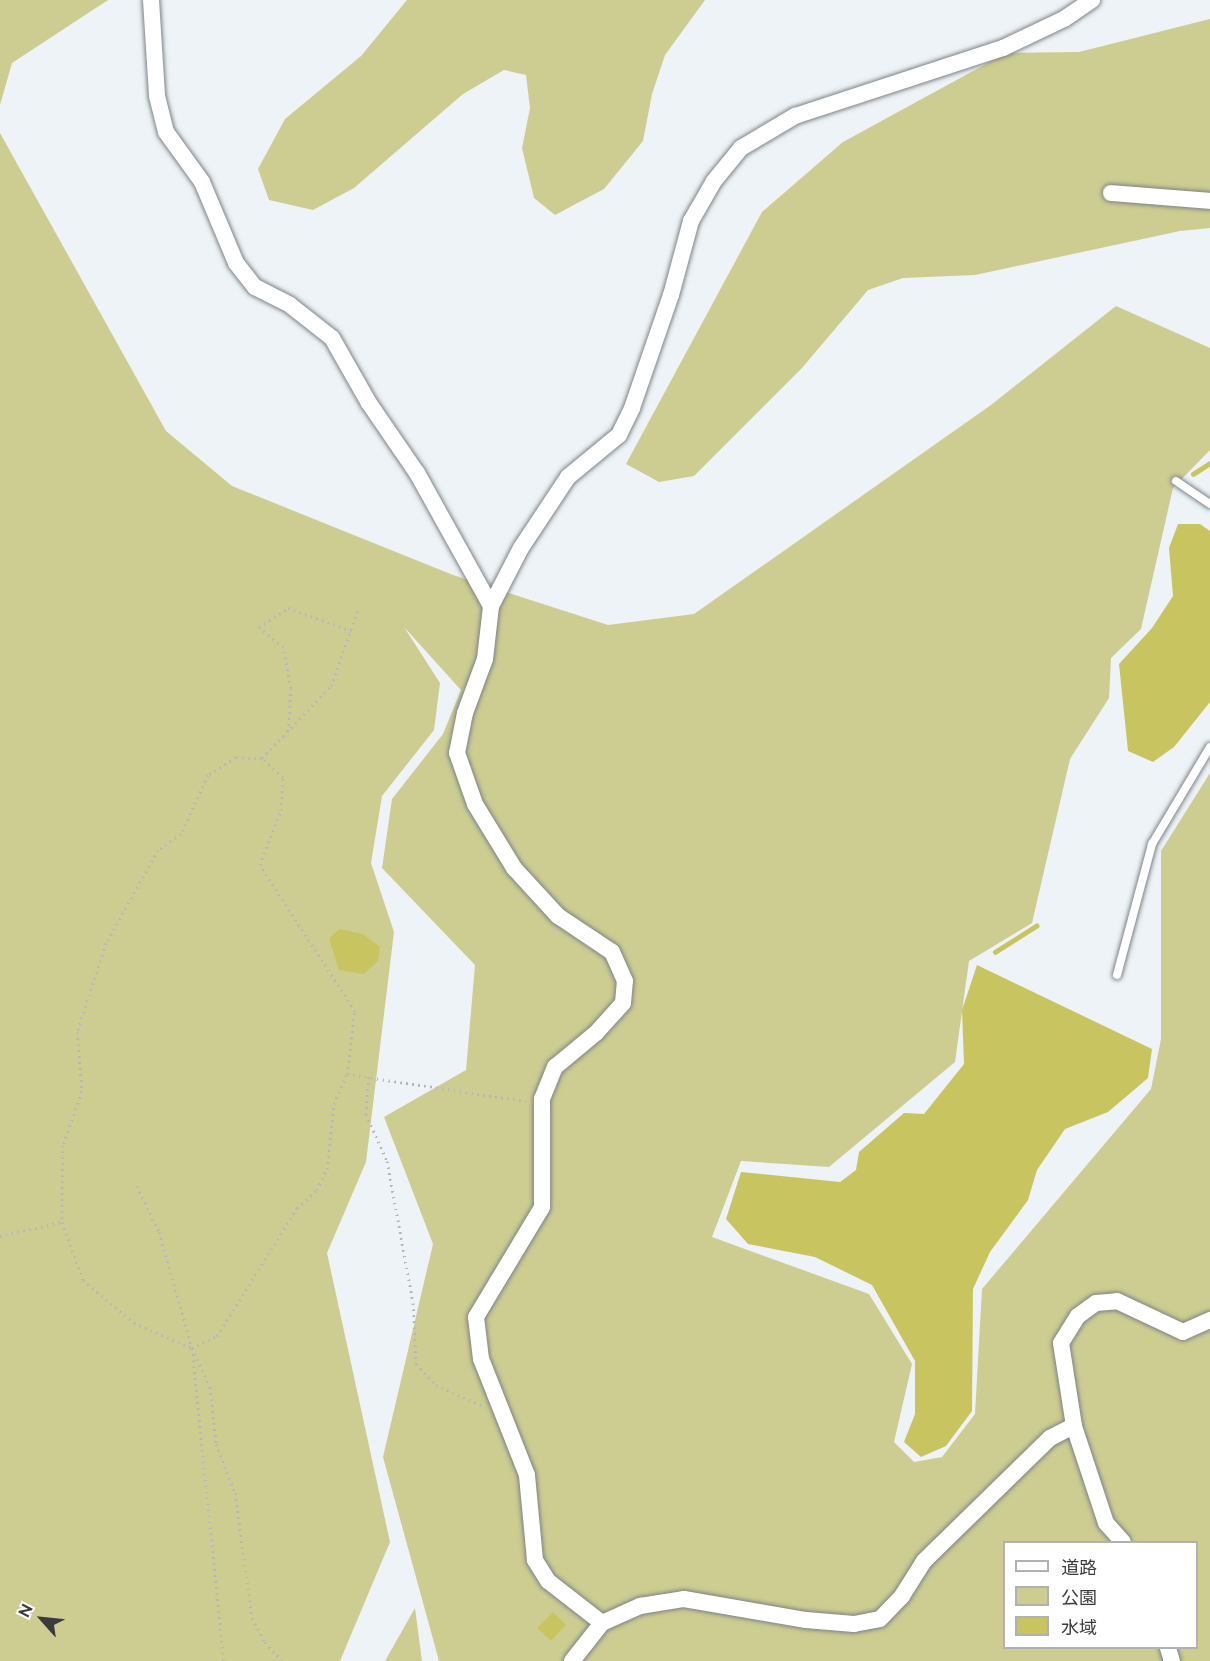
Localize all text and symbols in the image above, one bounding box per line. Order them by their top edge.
legend [1003,1541,1198,1649]
text: 道路 [1061,1557,1097,1578]
text: 公園 [1061,1587,1097,1608]
north arrow [12,1589,72,1649]
text: N [14,1601,37,1620]
text: 水域 [1061,1617,1097,1638]

